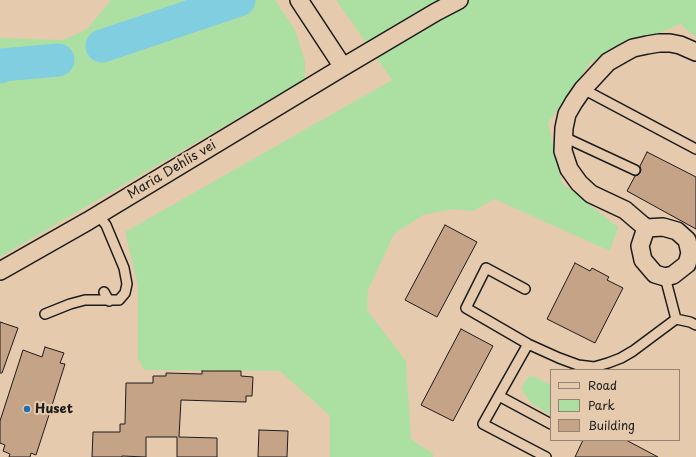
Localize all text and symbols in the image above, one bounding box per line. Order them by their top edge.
street label: Maria Dehlis vei [125,137,219,203]
legend [550,369,680,441]
text: Road [588,376,617,394]
text: Park [588,396,615,414]
place label: Huset [35,401,73,417]
marker: Huset [22,404,32,414]
text: Building [588,416,635,434]

